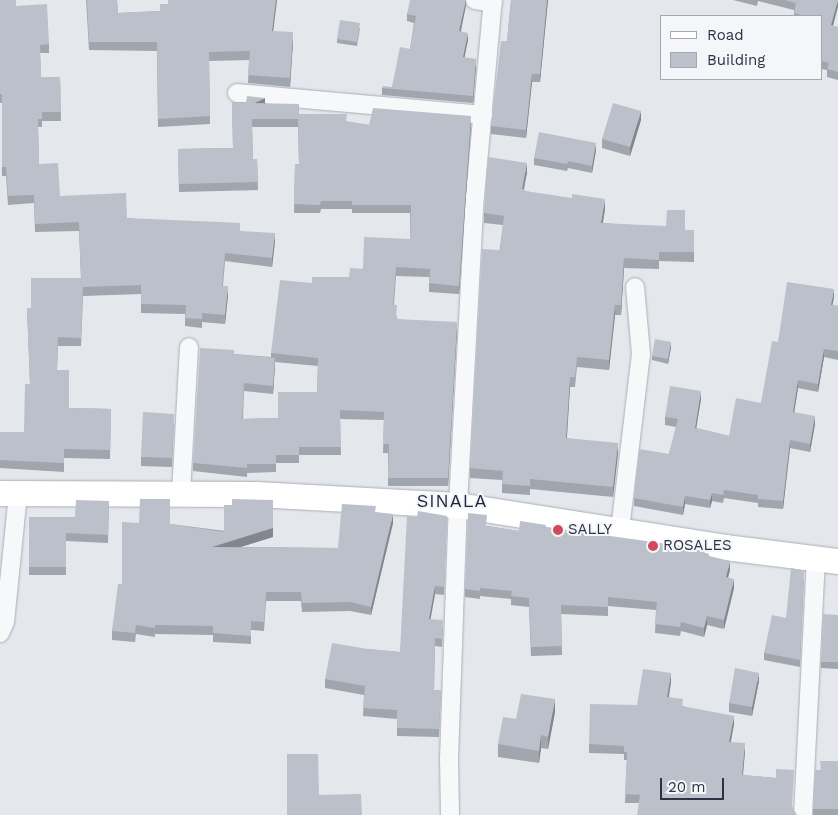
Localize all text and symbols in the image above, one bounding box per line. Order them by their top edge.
legend [660,15,823,80]
text: Road [707,26,744,44]
text: Building [707,51,765,69]
district label: SINALA [416,490,488,512]
place label: SALLY [568,521,612,539]
marker: SALLY [552,524,564,536]
place label: ROSALES [663,537,732,555]
marker: ROSALES [647,540,659,552]
scale bar [663,768,727,800]
text: 20 m [668,778,706,796]

